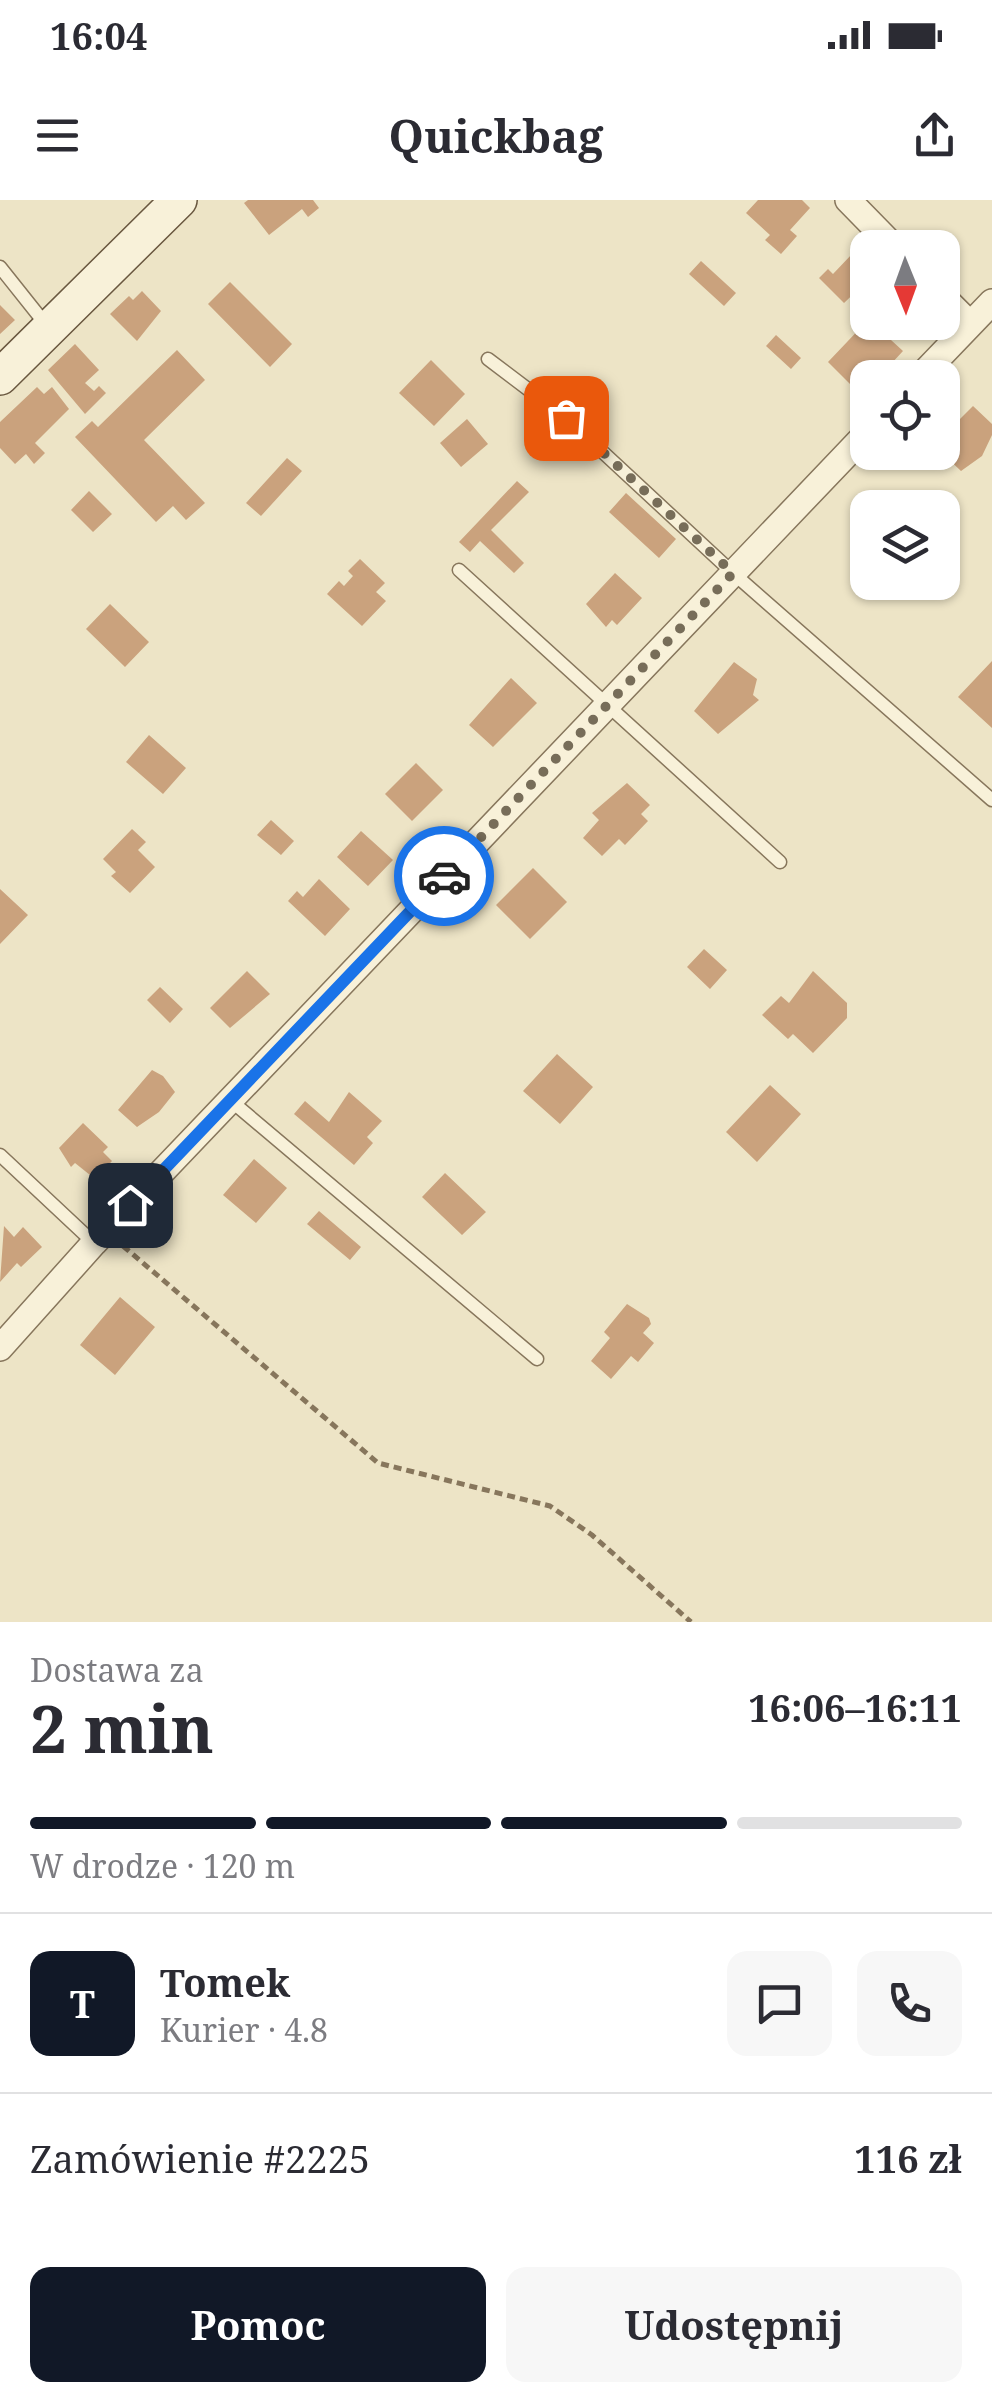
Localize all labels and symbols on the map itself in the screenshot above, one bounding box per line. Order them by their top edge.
north arrow [850,230,960,340]
pin [524,376,609,461]
courier [394,826,494,926]
pin [88,1163,173,1248]

